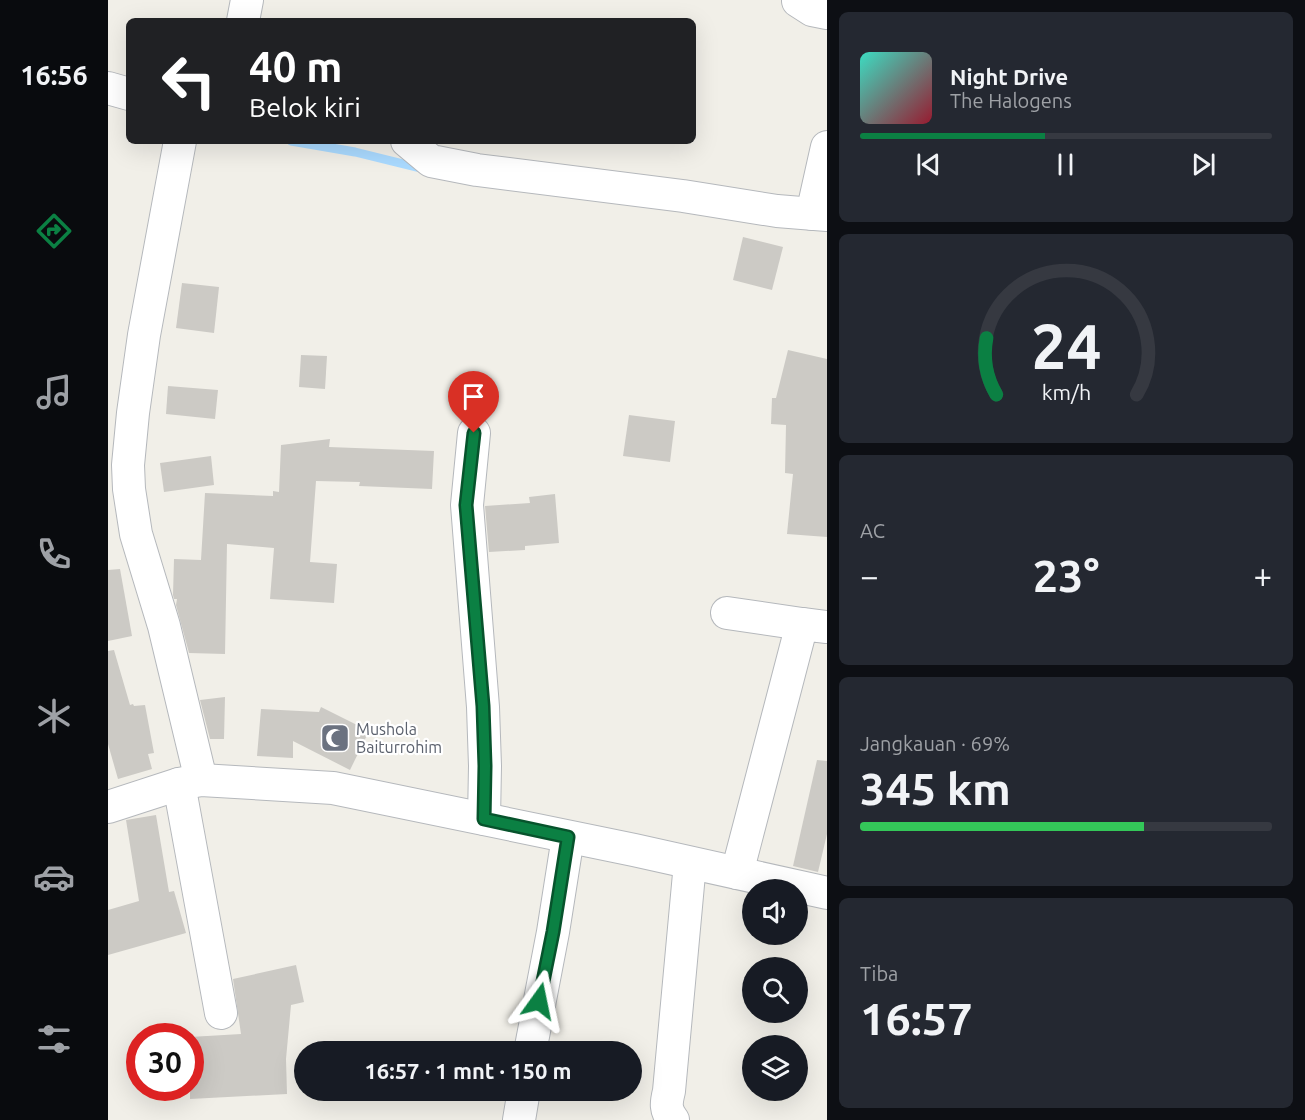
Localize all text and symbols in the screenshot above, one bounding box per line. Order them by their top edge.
icon: left [150,42,228,120]
text: 40 m [249,43,343,90]
text: 16:56 [20,60,88,90]
text: Night Drive [950,64,1068,89]
text: The Halogens [950,89,1072,112]
text: Belok kiri [249,92,361,122]
icon: previous [912,148,945,181]
icon: pause [1049,148,1082,181]
icon: next [1187,148,1220,181]
icon: directions [33,210,75,252]
text: 24 [1031,312,1101,382]
icon: music [33,371,75,413]
pin [448,371,499,433]
icon: arrive [457,380,490,413]
text: km/h [1041,381,1091,405]
text: AC [860,519,885,542]
icon: phone [33,533,75,575]
text: 23° [1033,550,1099,601]
text: − [860,557,879,594]
text: + [1253,557,1272,594]
icon: climate [33,695,75,737]
place label: Mushola Baiturrohim [356,720,442,756]
mosque icon: Mushola Baiturrohim [319,722,351,754]
text: Jangkauan · 69% [860,732,1010,755]
text: 345 km [860,763,1011,814]
icon: car [33,856,75,898]
map controls [742,879,808,1101]
button: sound [742,879,808,945]
button: search [742,957,808,1023]
text: Tiba [860,962,898,985]
position arrow [507,969,571,1033]
text: 16:57 [860,993,973,1044]
icon: filters [33,1018,75,1060]
speed limit sign: 30 [126,1023,204,1101]
button: layers [742,1035,808,1101]
text: 16:57 · 1 mnt · 150 m [364,1058,572,1083]

